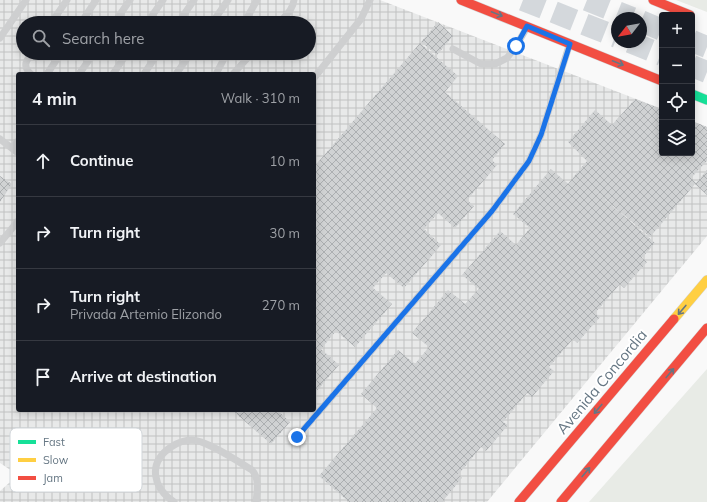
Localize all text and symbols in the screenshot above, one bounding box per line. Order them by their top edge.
one-way arrow [491,11,503,19]
north arrow [611,12,647,48]
map controls [659,12,695,156]
button: + [659,12,695,48]
search box [16,16,316,60]
icon: search [30,27,52,49]
text: Search here [62,29,144,48]
route start [507,37,525,55]
button: − [659,48,695,84]
one-way arrow [611,60,623,68]
button: locate [659,84,695,120]
text: 4 min [32,88,77,109]
text: Walk · 310 m [221,90,300,106]
button: layers [659,120,695,156]
icon: ahead [32,150,54,172]
text: Continue [70,151,133,170]
text: 10 m [270,153,300,169]
icon: right [32,222,54,244]
text: Turn right [70,223,140,242]
text: 30 m [270,225,300,241]
text: Turn right [70,287,140,306]
icon: right [32,294,54,316]
text: 270 m [262,297,300,313]
one-way arrow [677,304,686,315]
text: Privada Artemio Elizondo [70,306,222,322]
street label: Avenida Concordia [552,325,651,438]
icon: arrive [32,366,54,388]
text: Arrive at destination [70,367,217,386]
one-way arrow [665,367,674,378]
one-way arrow [593,403,602,414]
legend [10,428,142,492]
route end [288,428,306,446]
text: Fast [43,435,65,449]
text: Slow [43,453,69,467]
one-way arrow [581,467,590,478]
text: Jam [43,471,63,485]

